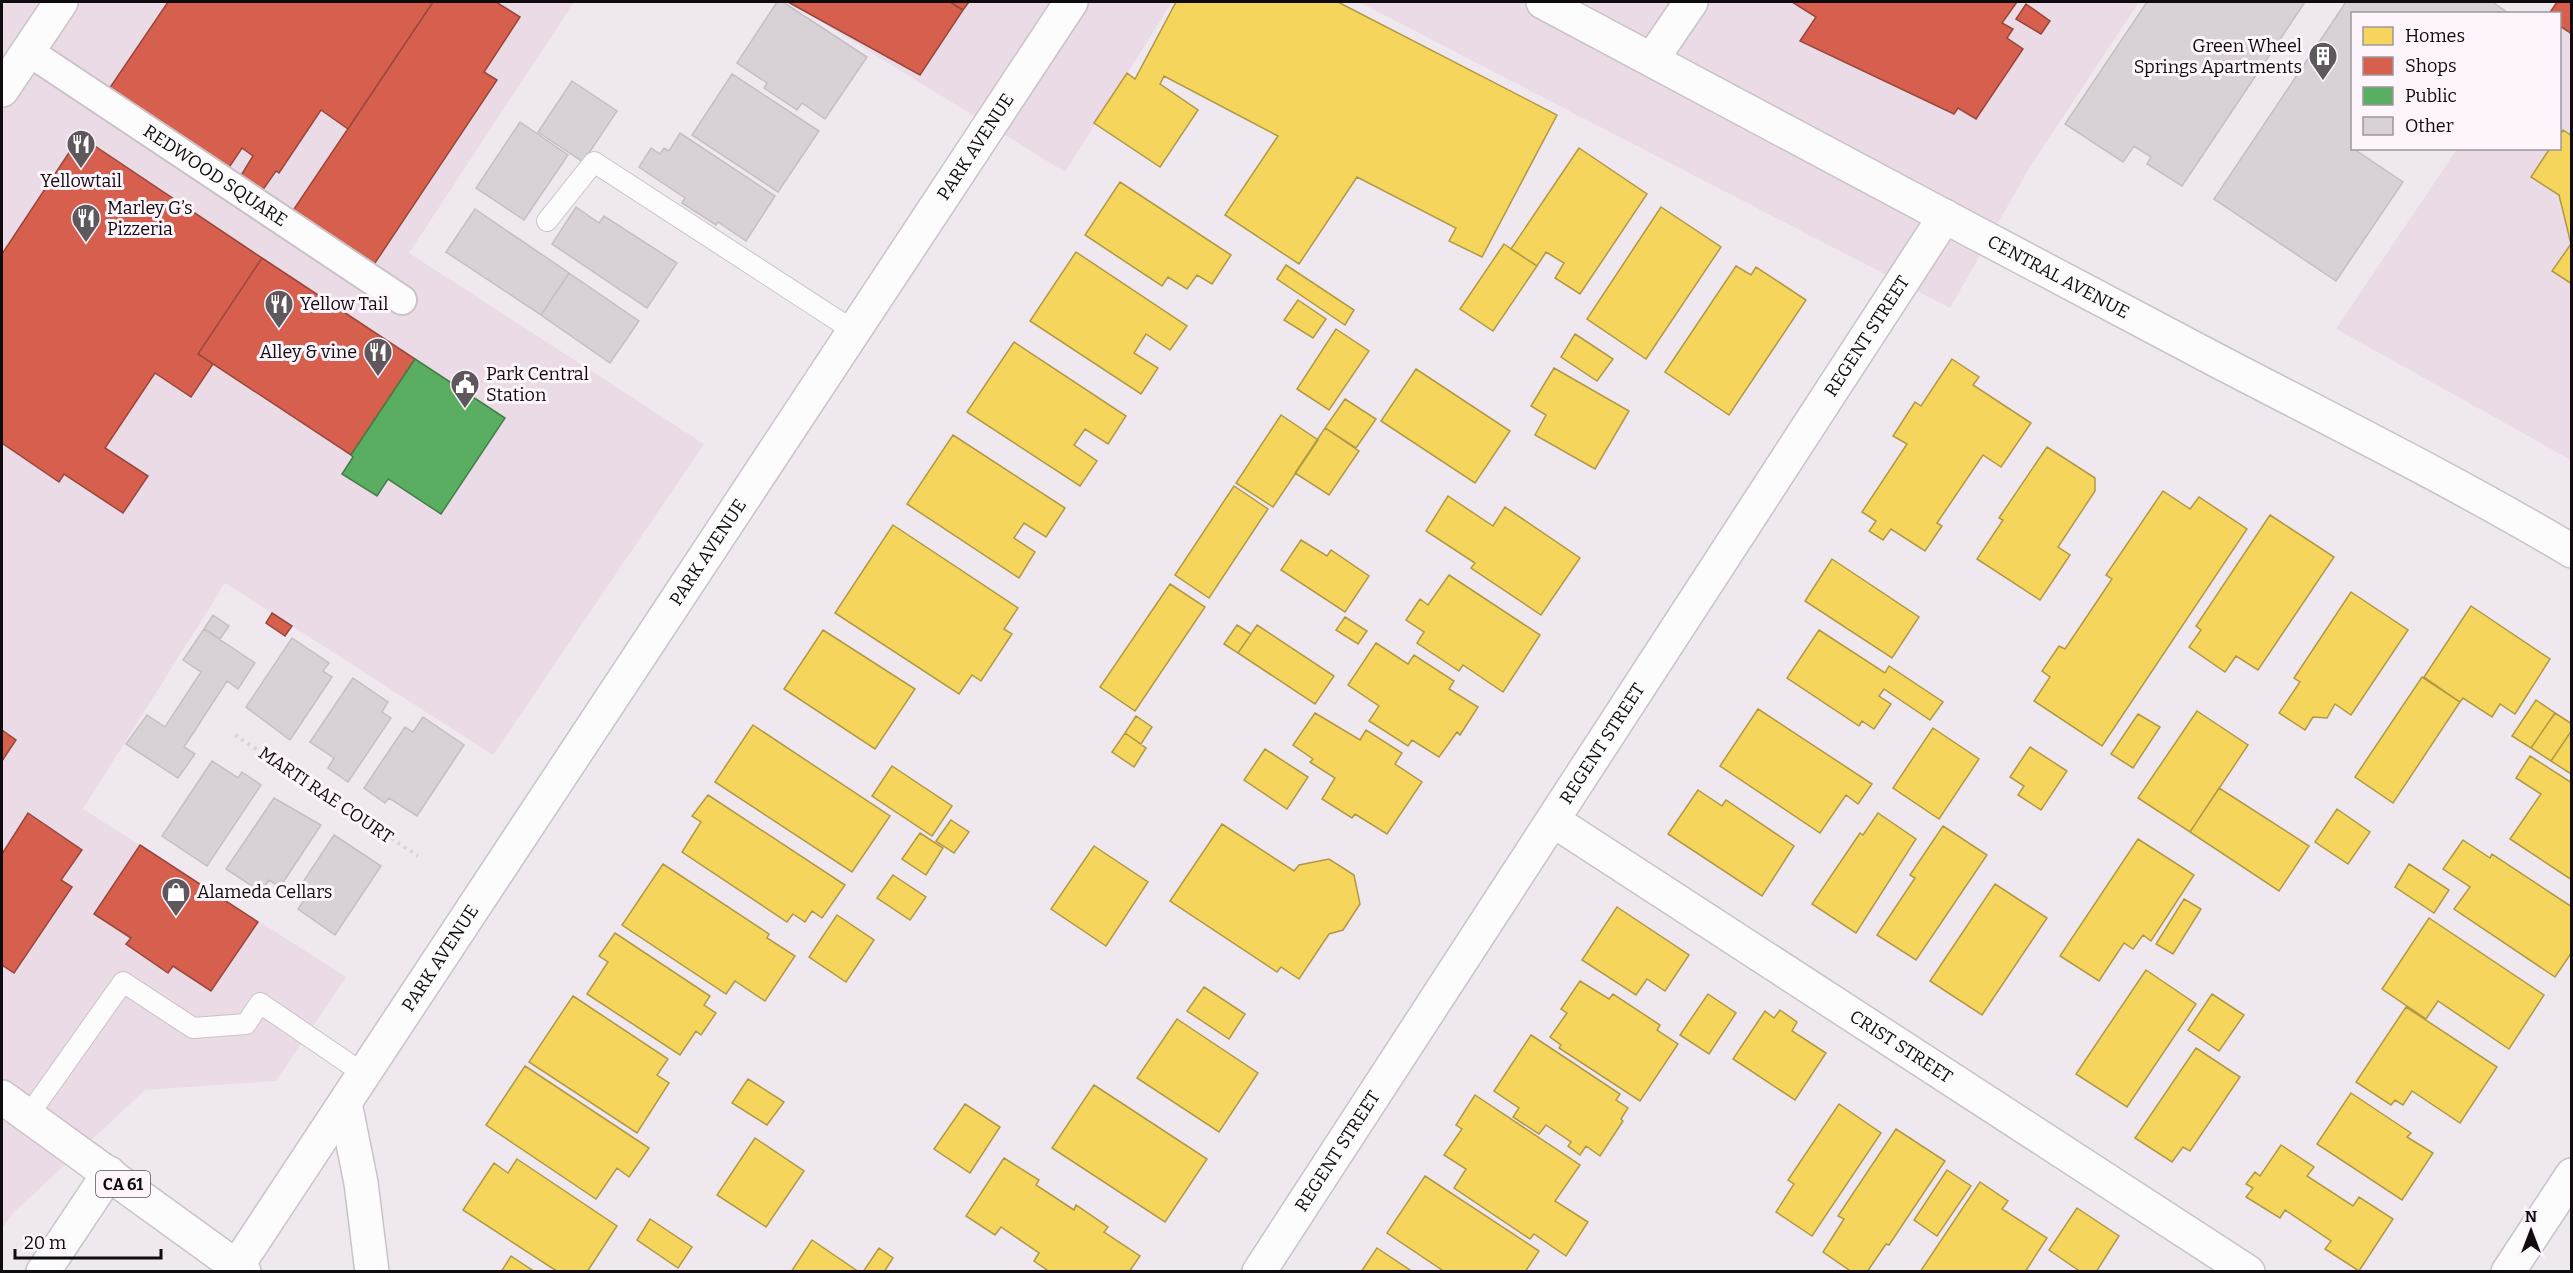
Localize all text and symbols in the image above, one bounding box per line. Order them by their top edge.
legend [2351,12,2561,150]
text: Homes [2405,25,2465,47]
place label: Green Wheel Springs Apartments [2134,35,2302,78]
building icon: Green Wheel Springs Apartments [2307,40,2339,82]
text: Shops [2405,55,2457,77]
text: Public [2405,85,2457,107]
street label: PARK AVENUE [932,89,1019,204]
text: Other [2405,115,2454,137]
street label: REDWOOD SQUARE [139,120,291,231]
restaurant icon: Yellowtail [65,128,97,170]
place label: Yellowtail [40,170,122,192]
place label: Marley G’s Pizzeria [107,197,193,240]
restaurant icon: Marley G’s Pizzeria [70,202,102,244]
street label: CENTRAL AVENUE [1984,230,2133,323]
street label: REGENT STREET [1820,271,1914,401]
restaurant icon: Yellow Tail [263,288,295,330]
place label: Yellow Tail [300,293,388,315]
restaurant icon: Alley & vine [362,336,394,378]
place label: Alley & vine [260,341,357,363]
place label: Park Central Station [486,363,589,406]
public building icon: Park Central Station [449,368,481,410]
street label: PARK AVENUE [665,495,751,610]
street label: REGENT STREET [1555,679,1650,808]
street label: MARTI RAE COURT [255,742,398,848]
shop icon: Alameda Cellars [160,876,192,918]
place label: Alameda Cellars [197,881,332,903]
street label: PARK AVENUE [397,901,483,1015]
street label: CRIST STREET [1846,1005,1957,1088]
street label: REGENT STREET [1290,1086,1385,1216]
road number: CA 61 [96,1171,150,1197]
north arrow [2501,1201,2561,1261]
text: N [2525,1207,2537,1226]
scale bar [15,1222,160,1260]
text: 20 m [24,1232,66,1254]

